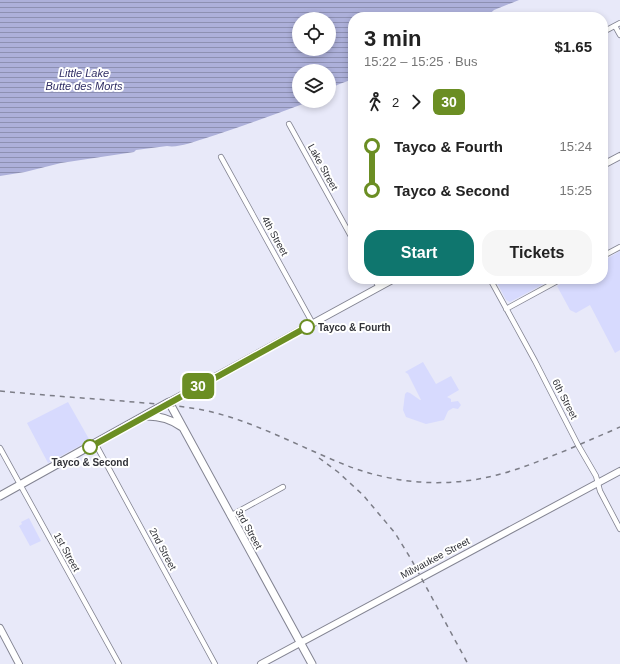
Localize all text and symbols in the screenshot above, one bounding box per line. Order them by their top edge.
map controls [292,12,336,108]
button: locate [292,12,336,56]
text: 3 min [364,26,421,51]
text: $1.65 [554,38,592,55]
text: 15:22 – 15:25 · Bus [364,54,477,69]
button: layers [292,64,336,108]
water label: Little Lake Butte des Morts [45,67,123,92]
icon: walk [364,91,386,113]
icon: forward [405,91,427,113]
text: 30 [441,94,457,110]
text: 2 [392,95,399,110]
text: Tayco & Fourth [394,138,503,155]
text: 15:24 [559,139,592,154]
street label: Lake Street [306,142,340,192]
text: Tayco & Second [394,182,510,199]
text: 15:25 [559,183,592,198]
street label: 4th Street [260,214,290,258]
button: Start [364,230,474,276]
button: Tickets [482,230,592,276]
marker: Tayco & Fourth [299,319,315,335]
place label: Tayco & Fourth [318,322,391,333]
line badge: 30 [180,373,216,399]
street label: 6th Street [550,377,580,421]
text: 30 [190,378,206,394]
marker: Tayco & Second [82,439,98,455]
place label: Tayco & Second [51,457,129,468]
street label: 3rd Street [234,507,265,551]
street label: 2nd Street [147,526,179,572]
street label: 1st Street [52,531,82,574]
street label: Milwaukee Street [399,535,472,581]

